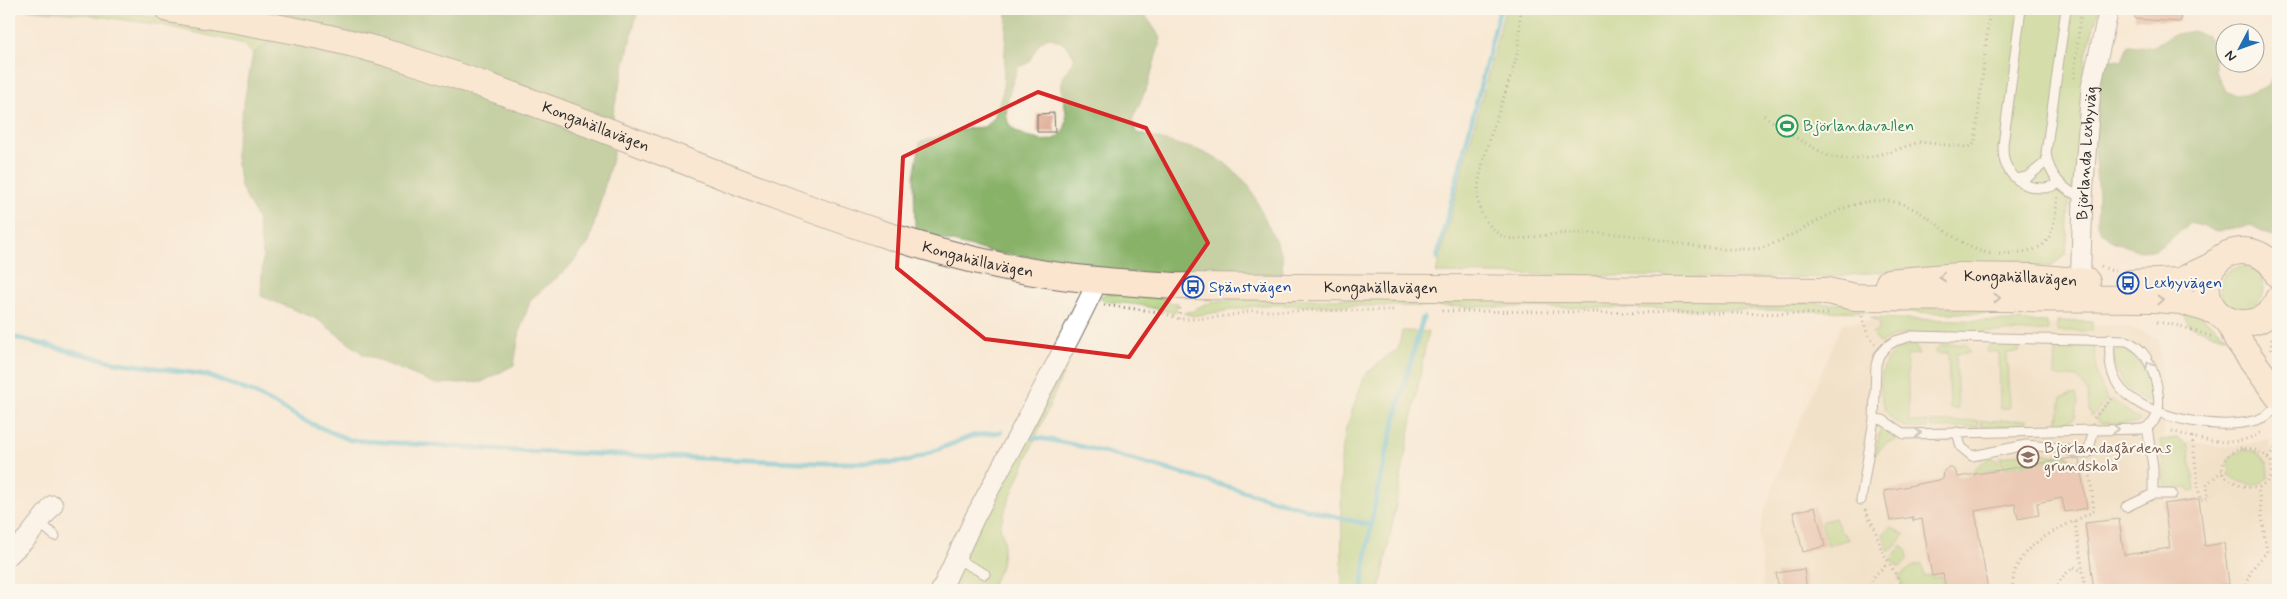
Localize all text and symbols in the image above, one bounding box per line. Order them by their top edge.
north arrow [2214,22,2264,72]
text: N [2221,46,2241,65]
street label: Björlanda Lexbyväg [2072,85,2102,220]
street label: Kongahällavägen [539,96,653,157]
sports icon: Björlandavallen [1775,114,1799,138]
place label: Björlandavallen [1803,116,1914,137]
street label: Kongahällavägen [920,236,1035,282]
street label: Kongahällavägen [1964,266,2078,292]
one-way arrow [1938,271,1946,282]
bus stop icon: Lexbyvägen [2116,271,2140,295]
place label: Lexbyvägen [2144,273,2222,294]
bus stop icon: Spänstvägen [1181,275,1205,299]
place label: Spänstvägen [1209,277,1292,298]
street label: Kongahällavägen [1324,277,1438,299]
one-way arrow [1994,293,2002,303]
one-way arrow [2156,294,2164,305]
one-way arrow [2145,361,2155,370]
one-way arrow [2112,424,2120,434]
one-way arrow [1914,428,1922,438]
place label: Björlandagårdens grundskola [2044,438,2171,477]
school or university icon: Björlandagårdens grundskola [2016,445,2040,469]

